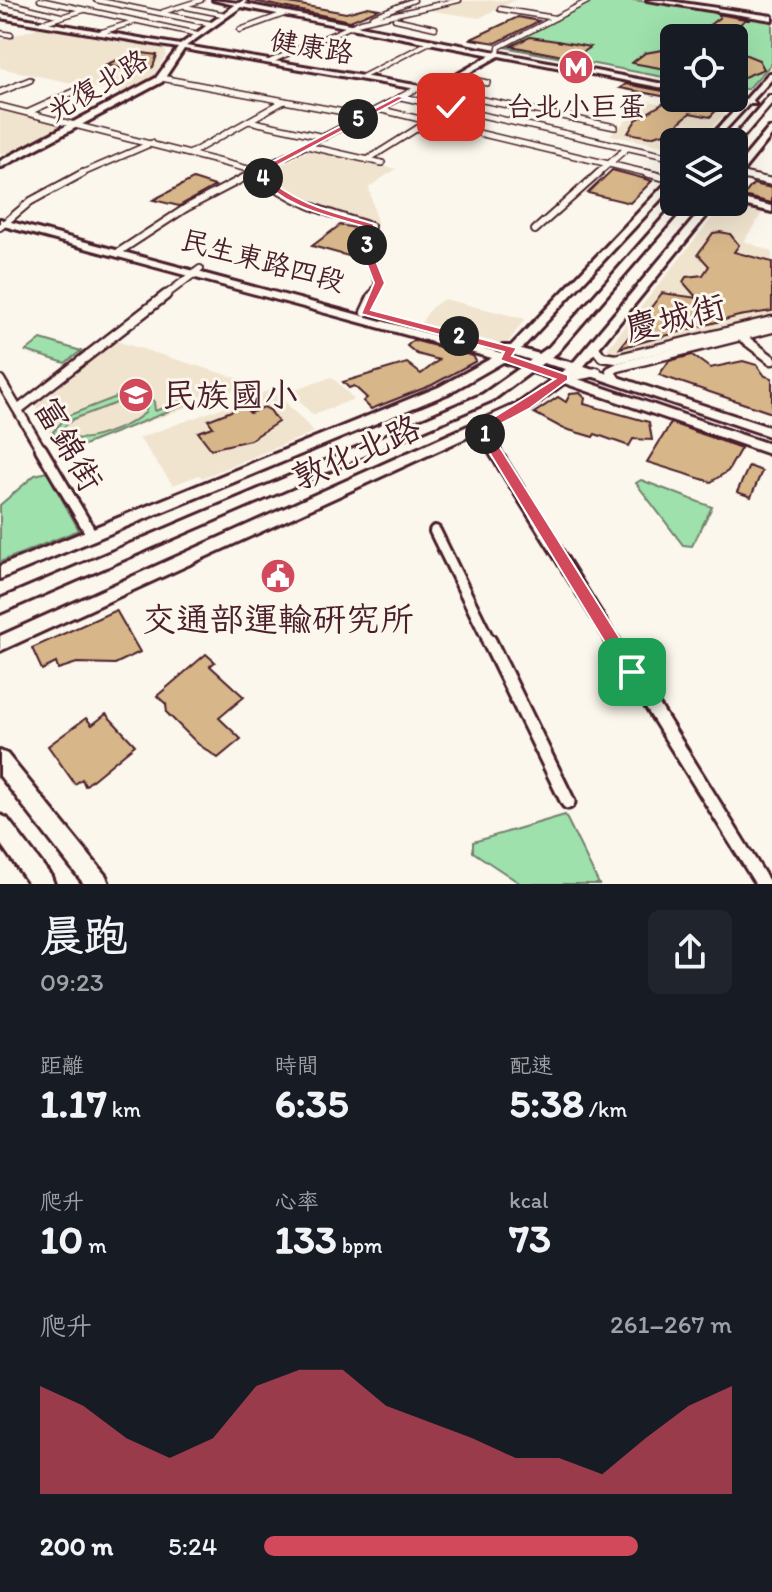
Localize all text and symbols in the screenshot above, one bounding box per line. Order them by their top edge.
street label: 健康路 [268,22,356,70]
map controls [660,24,748,216]
button: locate [660,24,748,112]
street label: 光復北路 [40,42,154,128]
metro station icon: 台北小巨蛋 [557,48,595,86]
pin [417,73,485,141]
icon: check [429,85,473,129]
place label: 台北小巨蛋 [506,89,646,123]
pin: 5 [338,99,378,139]
text: 5 [352,105,364,132]
button: layers [660,128,748,216]
pin: 4 [243,158,283,198]
text: 4 [256,164,270,191]
street label: 民生東路四段 [177,222,349,298]
pin: 3 [347,225,387,265]
text: 3 [361,231,373,258]
street label: 慶城街 [621,285,730,350]
pin: 2 [439,316,479,356]
text: 2 [453,322,465,349]
place label: 民族國小 [162,375,298,416]
school or university icon: 民族國小 [117,376,155,414]
street label: 富錦街 [25,390,112,499]
street label: 敦化北路 [286,406,427,499]
pin: 1 [465,414,505,454]
text: 1 [480,420,490,447]
public building icon: 交通部運輸研究所 [259,557,297,595]
place label: 交通部運輸研究所 [142,599,414,640]
pin [598,638,666,706]
icon: arrive [610,650,654,694]
text: 晨跑 [40,909,128,962]
button: share [648,910,732,994]
text: 09:23 [40,966,104,998]
text: 距離 [40,1052,84,1079]
text: 時間 [275,1052,319,1079]
text: 配速 [509,1052,553,1079]
text: 1.17 [40,1079,107,1127]
text: 6:35 [275,1079,348,1127]
text: 5:38 [509,1079,584,1127]
text: km [107,1096,141,1123]
text: /km [584,1096,627,1123]
text: kcal [509,1187,548,1214]
text: 爬升 [40,1188,84,1215]
text: 心率 [275,1188,319,1215]
text: 73 [509,1214,551,1262]
text: 10 [40,1215,83,1263]
text: 133 [275,1215,337,1263]
text: m [83,1232,107,1259]
text: bpm [337,1232,383,1259]
text: 261–267 m [610,1308,732,1340]
text: 爬升 [40,1310,92,1342]
text: 200 m [40,1530,113,1562]
text: 5:24 [168,1530,217,1562]

